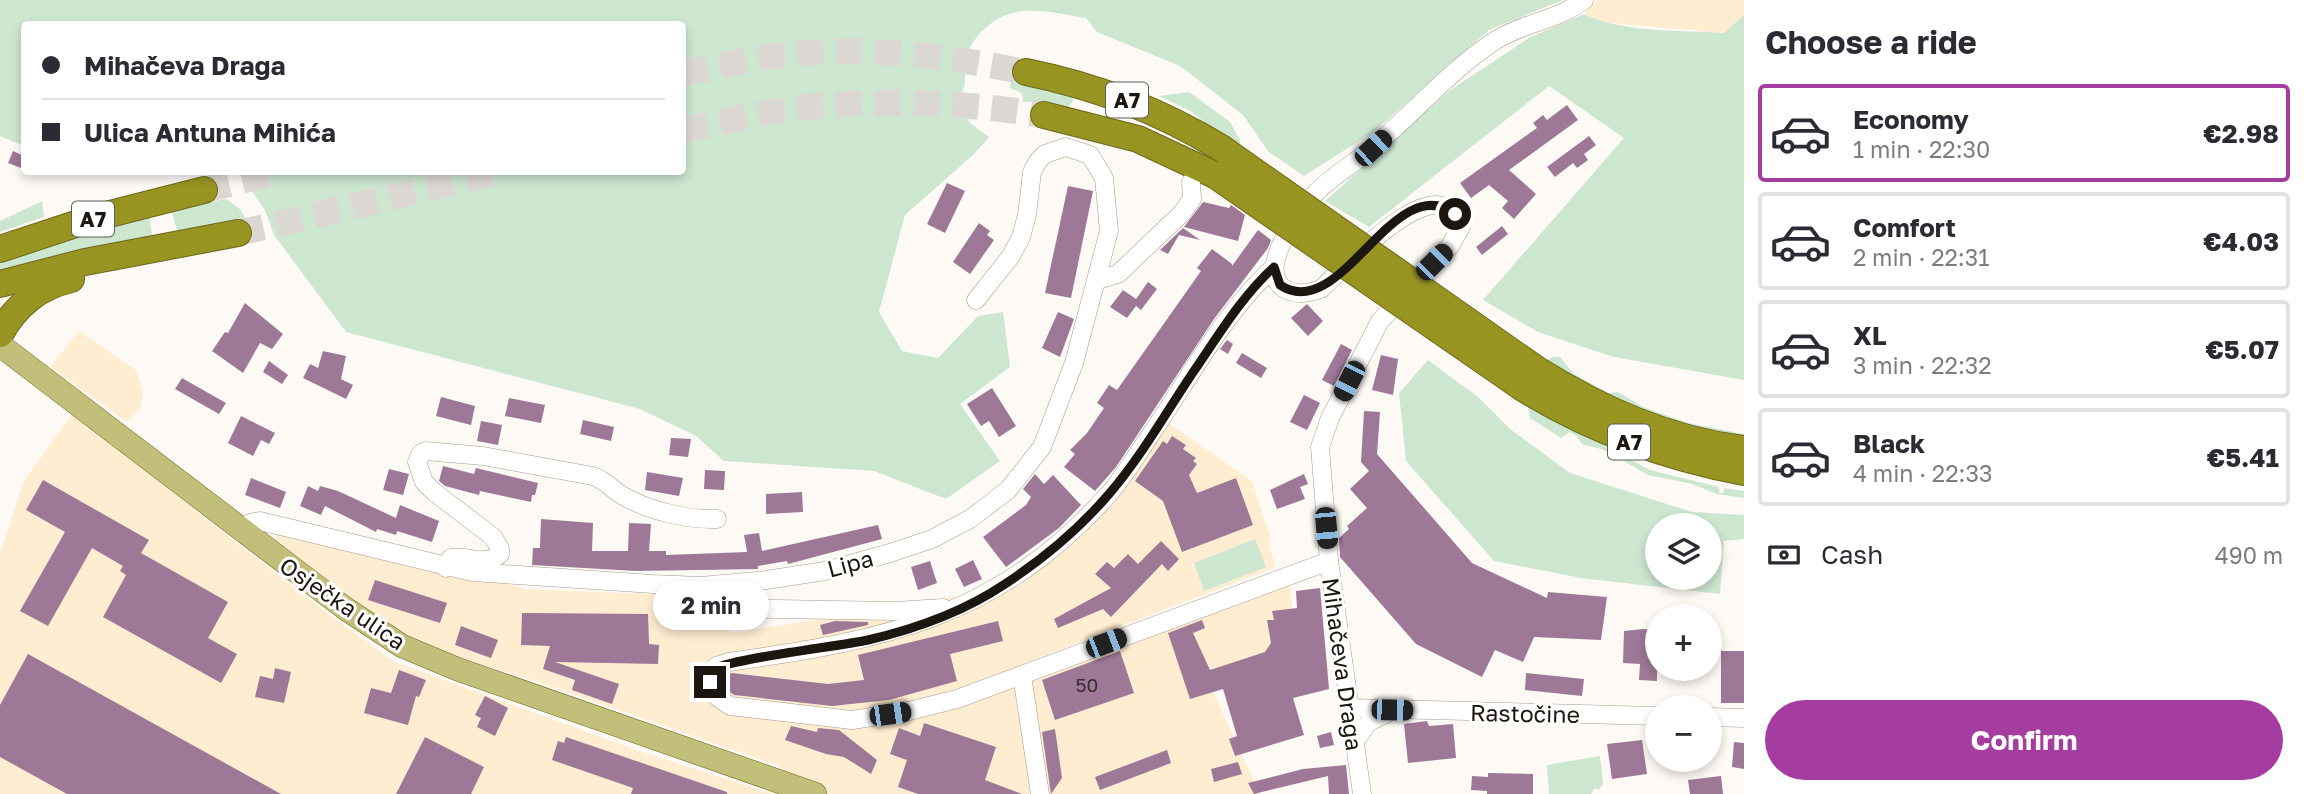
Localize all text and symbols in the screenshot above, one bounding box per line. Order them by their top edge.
text: Choose a ride [1765,23,1977,61]
text: Mihačeva Draga [84,50,286,81]
road number: A7 [1106,82,1148,118]
icon: car [1769,102,1832,165]
text: Economy [1853,104,1969,135]
text: Ulica Antuna Mihića [84,117,336,148]
text: €2.98 [2203,118,2279,149]
car [1351,126,1396,170]
text: 1 min · 22:30 [1853,135,1990,163]
route start [1439,198,1471,230]
road number: A7 [72,202,114,236]
icon: car [1769,210,1832,273]
text: Comfort [1853,212,1956,243]
text: €4.03 [2203,226,2279,257]
car [1412,240,1457,284]
text: 2 min · 22:31 [1853,243,1989,271]
icon: car [1769,318,1832,381]
text: XL [1853,320,1887,351]
text: €5.07 [2205,334,2279,365]
text: 3 min · 22:32 [1853,351,1992,379]
car [1331,358,1368,404]
road number: A7 [1608,424,1650,460]
icon: car [1769,426,1832,489]
text: Black [1853,428,1925,459]
text: €5.41 [2207,442,2279,473]
text: 4 min · 22:33 [1853,459,1992,487]
car [1314,506,1339,550]
map controls [1645,513,1722,772]
button: layers [1645,513,1722,590]
icon: cash [1765,536,1803,574]
text: Cash [1821,539,1883,570]
text: 490 m [2215,541,2283,569]
street label: Lipa [824,543,876,583]
street label: Osječka ulica [275,551,411,655]
street label: Mihačeva Draga [1317,576,1369,752]
callout: 2 min [652,580,768,630]
text: 2 min [681,591,741,619]
button: + [1645,604,1722,681]
car [1083,626,1130,660]
route end [694,666,726,698]
house number: 50 [1076,673,1098,696]
button: − [1645,695,1722,772]
street label: Rastočine [1470,698,1580,728]
car [1371,699,1414,721]
button: Confirm [1765,700,2283,780]
car [868,701,913,727]

